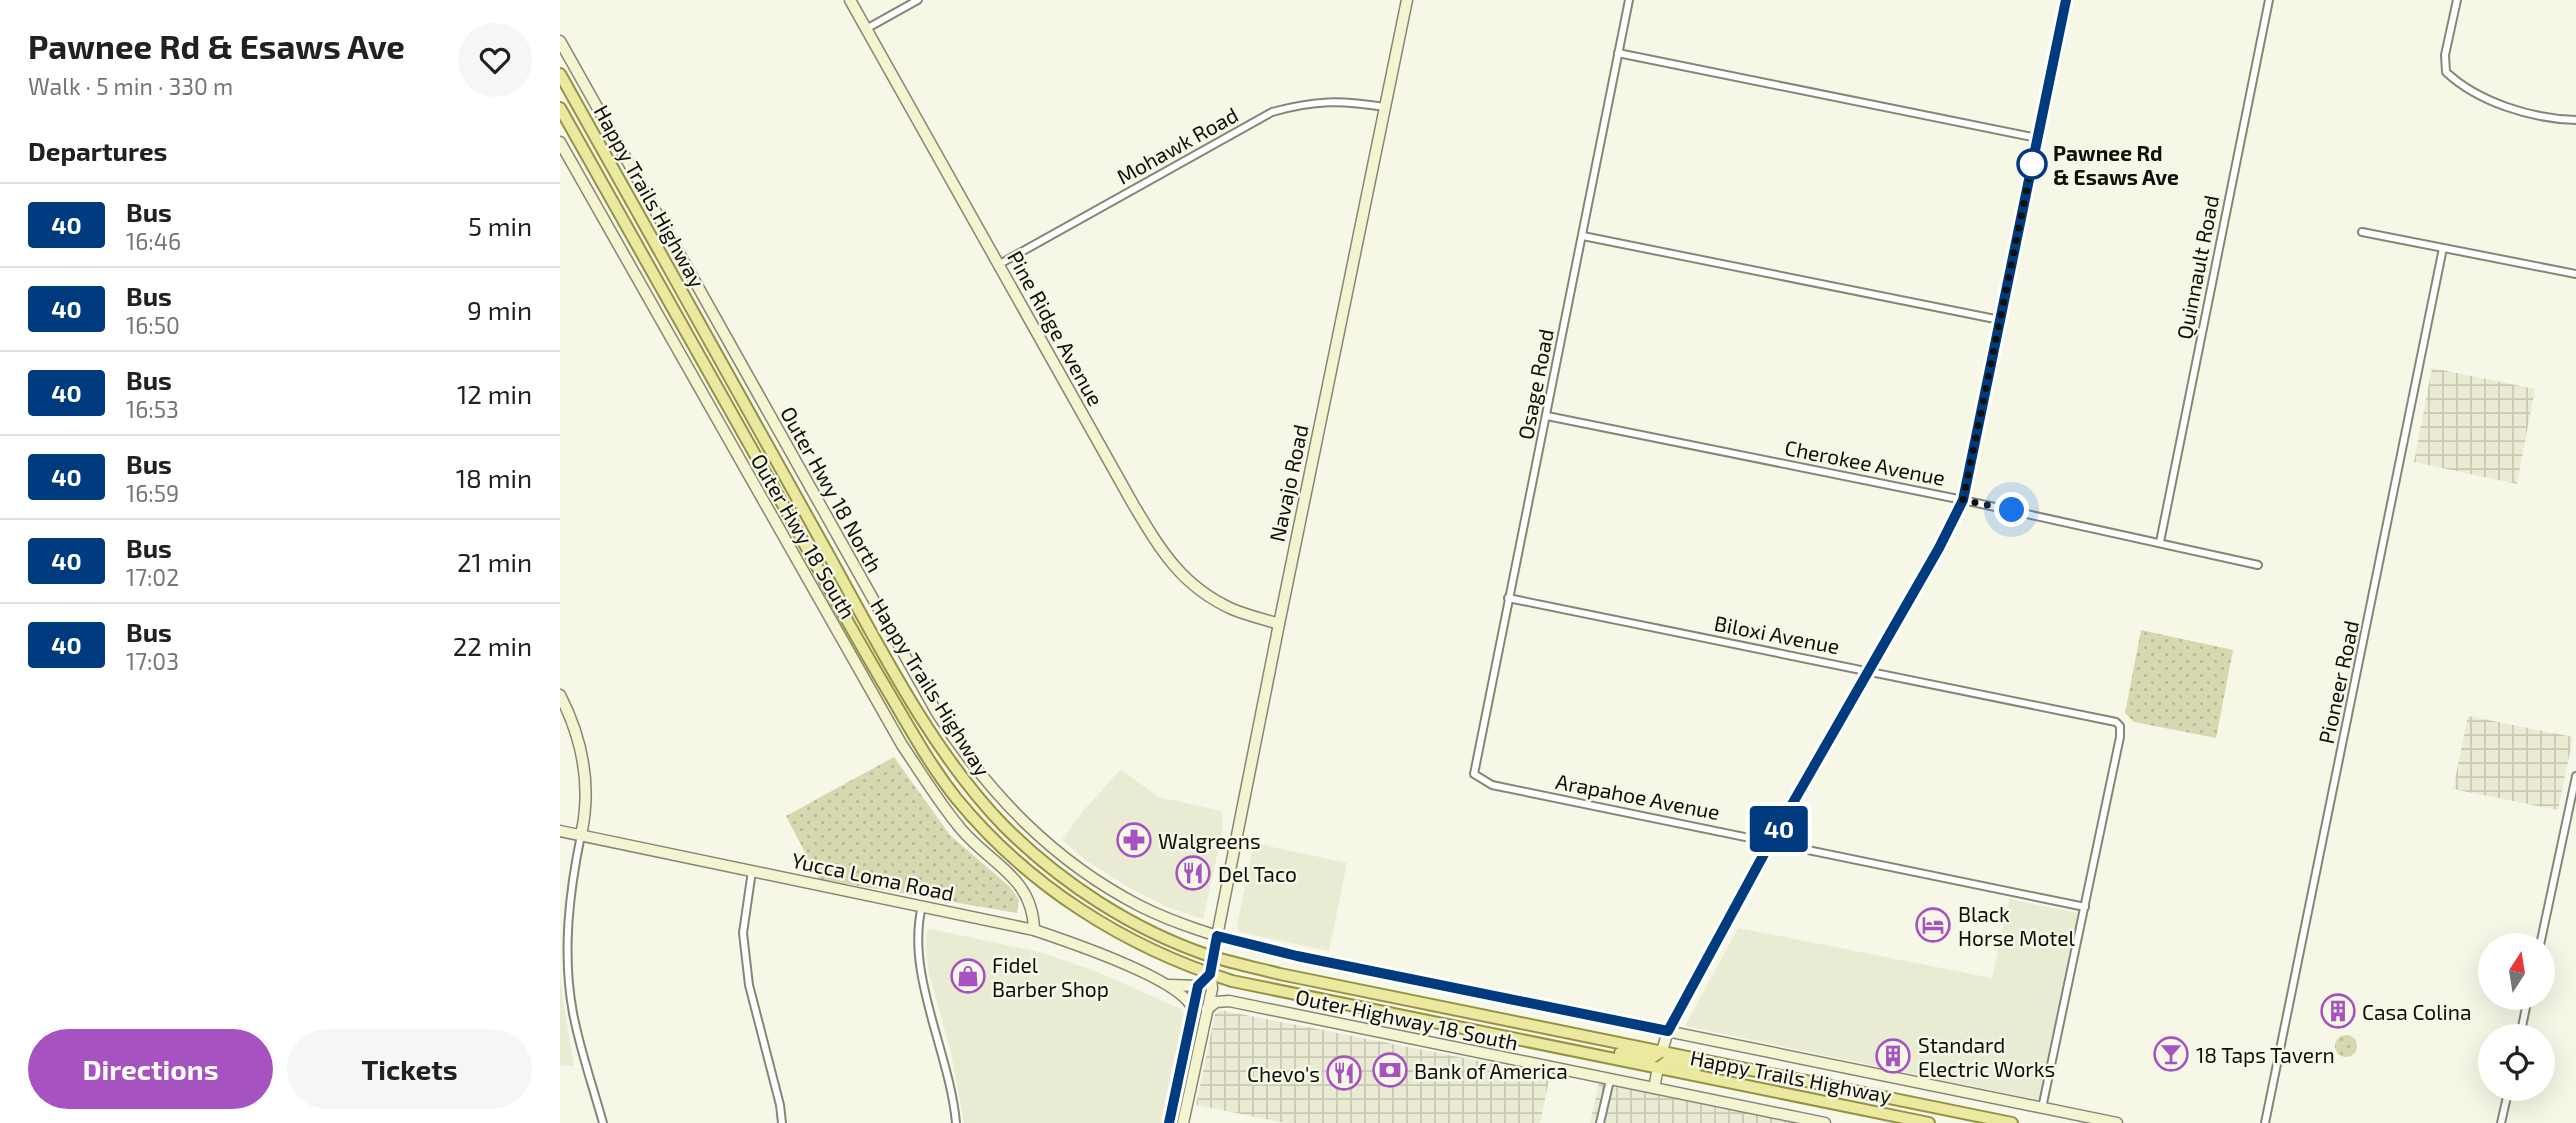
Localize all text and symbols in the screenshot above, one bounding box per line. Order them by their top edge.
button: heart [458,23,532,97]
text: Pawnee Rd & Esaws Ave [28,26,405,66]
text: Walk · 5 min · 330 m [28,72,233,100]
street label: Happy Trails Highway [589,100,711,292]
street label: Mohawk Road [1112,101,1242,189]
text: Departures [28,135,167,166]
place label: Pawnee Rd & Esaws Ave [2053,140,2179,189]
marker: Pawnee Rd & Esaws Ave [2017,149,2047,179]
street label: Quinnault Road [2171,193,2224,341]
text: Bus [126,196,172,227]
text: 40 [51,210,82,239]
text: 5 min [468,210,532,241]
text: 16:46 [126,227,181,255]
street label: Pine Ridge Avenue [1003,246,1109,410]
text: Bus [126,280,172,311]
text: 40 [51,294,82,323]
text: 9 min [467,294,532,325]
text: 16:50 [126,311,180,339]
street label: Osage Road [1512,327,1558,441]
text: Bus [126,364,172,395]
text: 40 [51,378,82,407]
text: 12 min [457,378,532,409]
text: 16:53 [126,395,179,423]
street label: Outer Hwy 18 North [776,402,888,576]
street label: Navajo Road [1263,422,1314,544]
street label: Cherokee Avenue [1783,434,1947,490]
text: Bus [126,448,172,479]
street label: Outer Hwy 18 South [747,449,861,623]
text: 40 [51,462,82,491]
text: 18 min [456,462,532,493]
text: 16:59 [126,479,179,507]
your location [1994,492,2029,527]
text: Bus [126,532,172,563]
text: 40 [51,546,82,575]
text: 21 min [457,546,532,577]
text: 17:02 [126,563,179,591]
street label: Happy Trails Highway [866,594,996,780]
street label: Biloxi Avenue [1712,610,1842,658]
text: Bus [126,616,172,647]
street label: Pioneer Road [2313,618,2363,746]
text: 40 [51,630,82,659]
text: 22 min [453,630,532,661]
text: 17:03 [126,647,179,675]
street label: Arapahoe Avenue [1554,768,1722,824]
line badge: 40 [1748,806,1810,852]
text: 40 [1764,814,1794,843]
pharmacy icon: Walgreens [1115,821,1153,859]
place label: Walgreens [1158,828,1261,853]
street label: Yucca Loma Road [790,847,956,905]
restaurant icon: Del Taco [1174,854,1212,892]
place label: Del Taco [1218,861,1297,886]
place label: Black Horse Motel [1958,901,2076,950]
hotel icon: Black Horse Motel [1914,906,1952,944]
north arrow [2478,933,2555,1010]
map controls [2478,933,2555,1101]
place label: Fidel Barber Shop [992,952,1109,1001]
shop icon: Fidel Barber Shop [949,957,987,995]
street label: Outer Highway 18 South [1293,983,1521,1055]
building icon: Casa Colina [2319,992,2357,1030]
place label: Casa Colina [2362,999,2471,1024]
button: locate [2478,1024,2555,1101]
button: Directions [28,1029,273,1109]
button: Tickets [287,1029,532,1109]
place label: Standard Electric Works [1918,1032,2055,1081]
bar icon: 18 Taps Tavern [2152,1035,2190,1073]
building icon: Standard Electric Works [1874,1037,1912,1075]
place label: 18 Taps Tavern [2196,1042,2335,1067]
street label: Happy Trails Highway [1688,1044,1894,1108]
bank icon: Bank of America [1371,1051,1409,1089]
restaurant icon: Chevo's [1325,1054,1363,1092]
place label: Bank of America [1414,1058,1568,1083]
place label: Chevo's [1247,1061,1320,1086]

